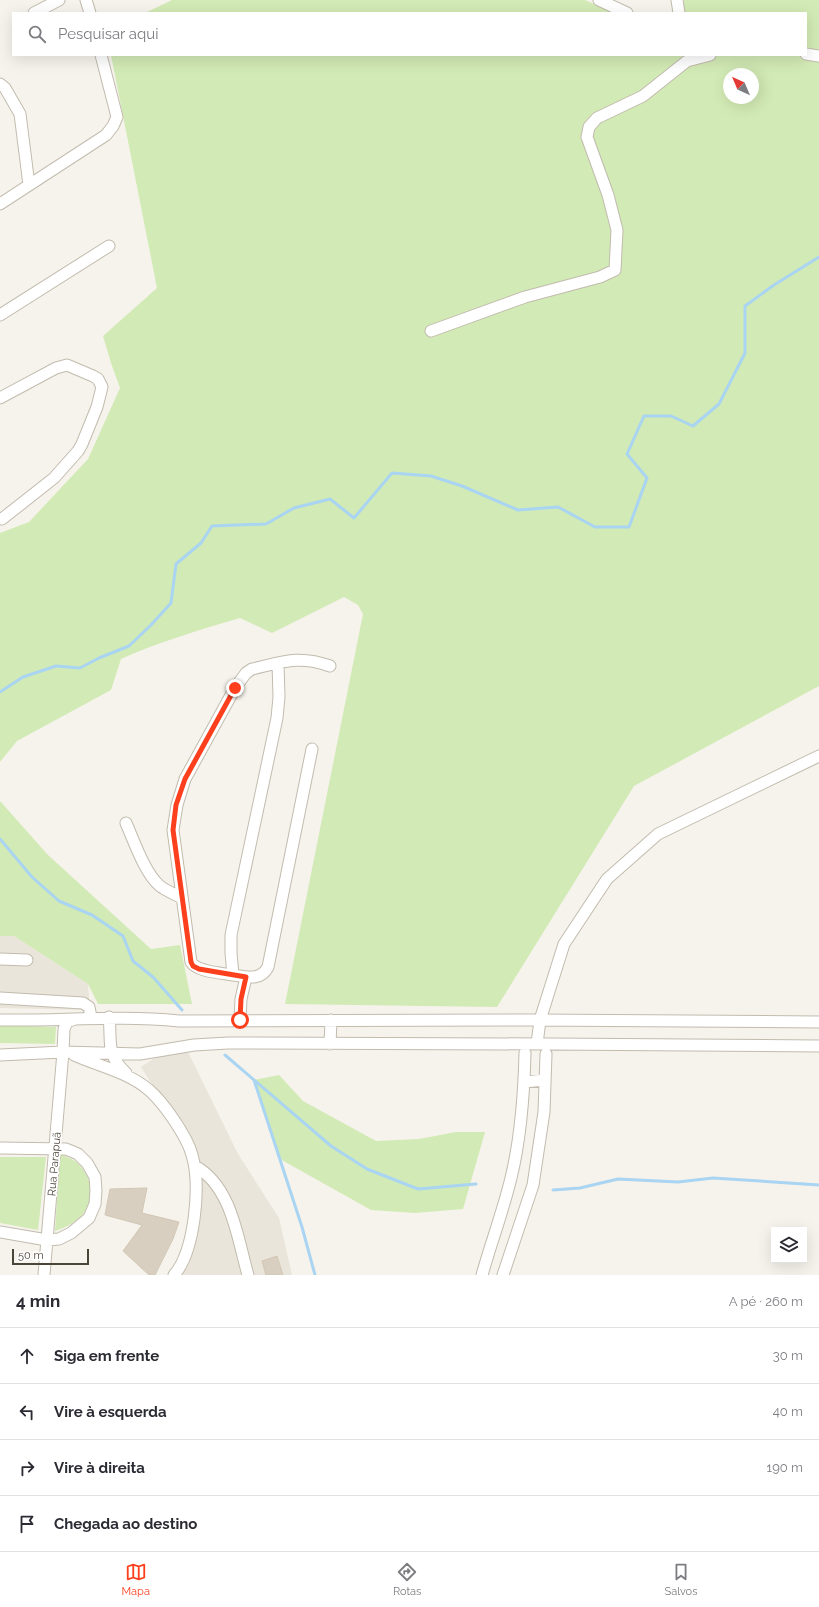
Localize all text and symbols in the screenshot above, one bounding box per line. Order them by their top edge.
search box [12,12,807,56]
icon: search [26,23,48,45]
text: Pesquisar aqui [58,25,158,43]
north arrow [723,68,759,104]
route end [226,679,244,697]
route start [231,1011,249,1029]
street label: Rua Parapuã [45,1131,64,1197]
map controls [771,1227,807,1263]
button: layers [771,1227,807,1263]
scale bar [12,1247,89,1266]
text: 50 m [18,1249,44,1262]
text: 4 min [16,1291,60,1311]
text: A pé · 260 m [729,1294,803,1309]
icon: ahead [16,1345,38,1367]
text: Siga em frente [54,1347,159,1365]
text: 30 m [773,1348,803,1363]
icon: left [16,1401,38,1423]
text: Vire à esquerda [54,1403,167,1421]
text: 40 m [773,1404,803,1419]
icon: right [16,1457,38,1479]
text: Vire à direita [54,1459,145,1477]
text: 190 m [767,1460,803,1475]
icon: arrive [16,1513,38,1535]
text: Chegada ao destino [54,1515,197,1533]
tab: Mapa [122,1561,150,1598]
tab: Rotas [393,1561,421,1598]
tab: Salvos [664,1561,697,1598]

